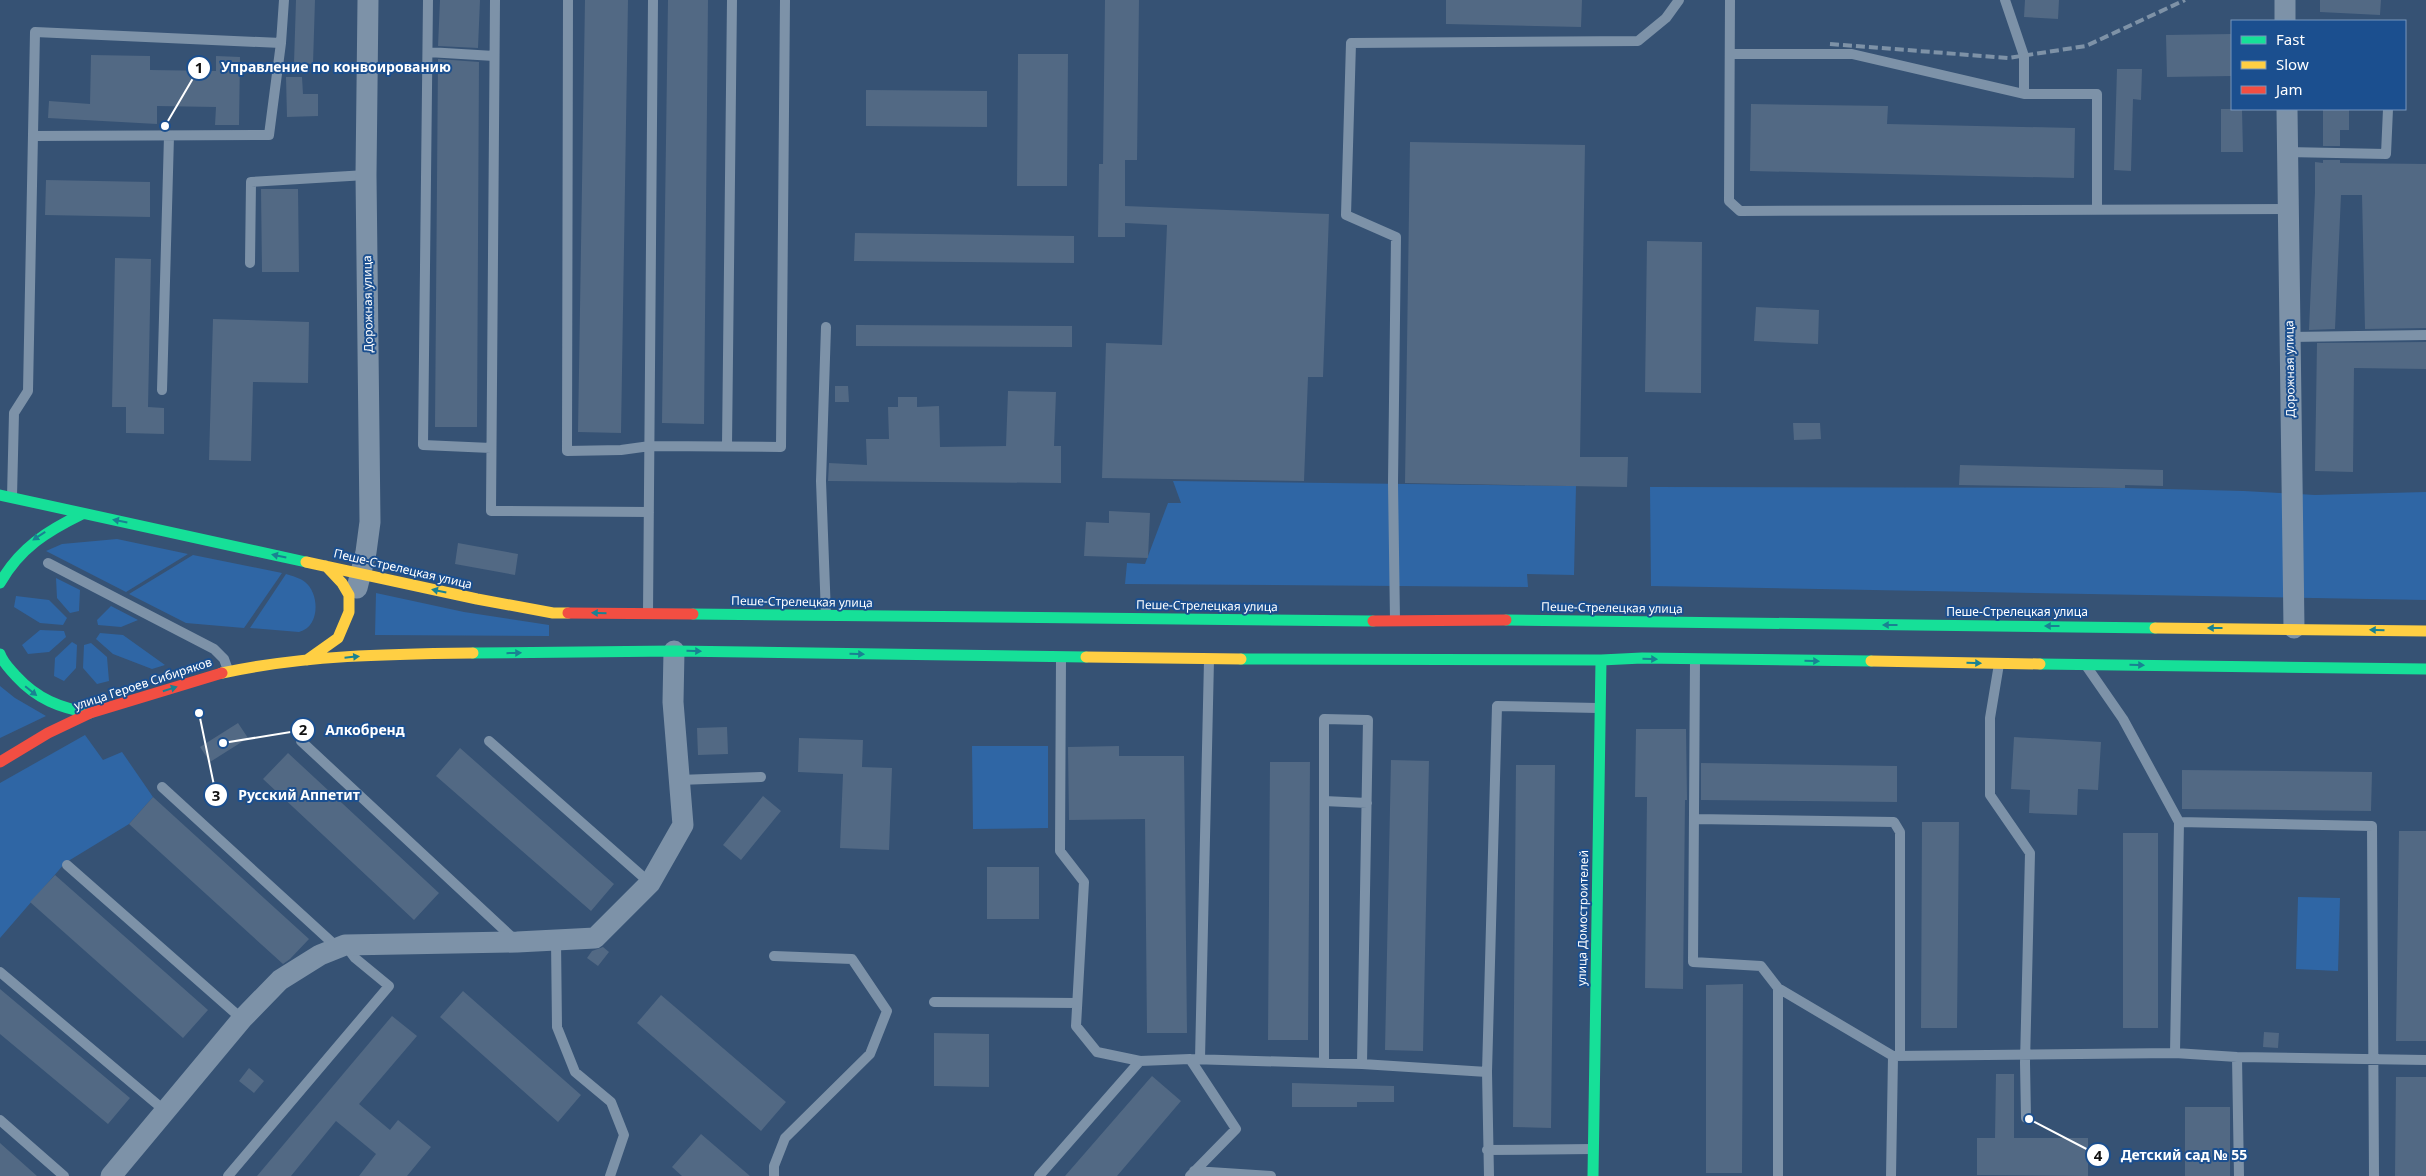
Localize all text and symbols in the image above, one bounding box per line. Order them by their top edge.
legend [2231,20,2406,110]
text: Fast [2276,29,2305,49]
callout: Управление по конвоированию [186,53,461,82]
text: Slow [2276,54,2309,74]
text: 1 [195,57,203,77]
text: Управление по конвоированию [221,57,451,76]
text: Jam [2274,79,2303,99]
street label: Дорожная улица [358,255,377,353]
street label: Дорожная улица [2280,320,2299,418]
one-way arrow [111,517,127,525]
one-way arrow [32,532,45,541]
street label: Пеше-Стрелецкая улица [332,544,474,593]
one-way arrow [270,551,286,559]
one-way arrow [431,587,446,595]
street label: Пеше-Стрелецкая улица [731,592,873,611]
street label: Пеше-Стрелецкая улица [1136,596,1278,615]
street label: Пеше-Стрелецкая улица [1541,598,1683,617]
street label: Пеше-Стрелецкая улица [1946,603,2088,620]
one-way arrow [591,609,607,617]
one-way arrow [1882,621,1898,629]
one-way arrow [2044,622,2060,630]
one-way arrow [2207,624,2223,632]
one-way arrow [2369,626,2385,634]
one-way arrow [686,647,702,655]
one-way arrow [506,649,522,657]
one-way arrow [849,650,865,658]
street label: улица Героев Сибиряков [72,653,214,714]
one-way arrow [344,653,360,661]
one-way arrow [1642,655,1658,663]
one-way arrow [1804,657,1820,665]
one-way arrow [1967,659,1983,667]
one-way arrow [2129,661,2145,669]
one-way arrow [162,684,177,692]
one-way arrow [24,686,37,696]
callout: Алкобренд [290,715,415,744]
text: 2 [299,719,308,739]
text: Алкобренд [325,720,405,739]
callout: Русский Аппетит [203,781,370,810]
text: 3 [212,785,220,805]
text: Русский Аппетит [238,785,360,804]
street label: улица Домостроителей [1573,850,1592,986]
callout: Детский сад № 55 [2085,1141,2257,1170]
text: 4 [2094,1145,2103,1165]
text: Детский сад № 55 [2121,1145,2247,1164]

